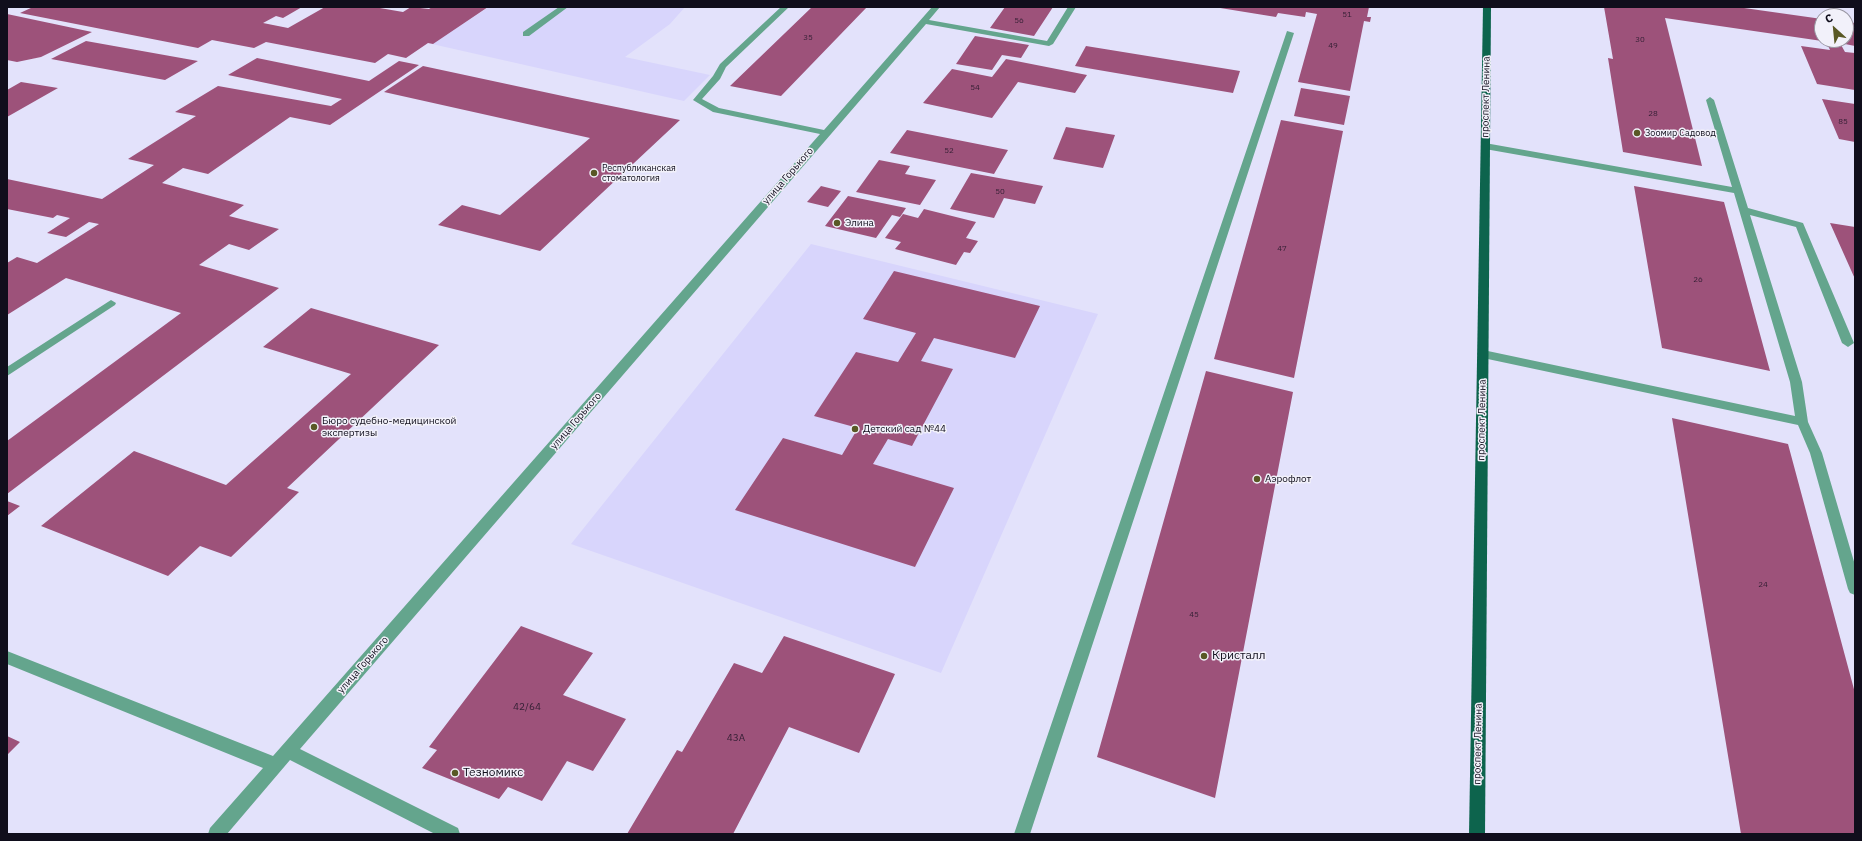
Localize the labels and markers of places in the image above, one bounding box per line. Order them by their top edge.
marker: Зоомир Садовод [1632,128,1642,138]
place label: Зоомир Садовод [1645,128,1716,138]
place label: Республиканская стоматология [602,163,676,184]
marker: Республиканская стоматология [589,168,599,178]
place label: Элина [845,217,874,229]
marker: Элина [832,218,842,228]
place label: Бюро судебно-медицинской экспертизы [322,415,456,438]
marker: Бюро судебно-медицинской экспертизы [309,422,319,432]
place label: Детский сад №44 [863,423,946,435]
marker: Детский сад №44 [850,424,860,434]
place label: Аэрофлот [1265,473,1311,485]
marker: Аэрофлот [1252,474,1262,484]
place label: Кристалл [1212,649,1266,663]
marker: Кристалл [1199,651,1209,661]
place label: Тезномикс [463,766,523,780]
marker: Тезномикс [450,768,460,778]

